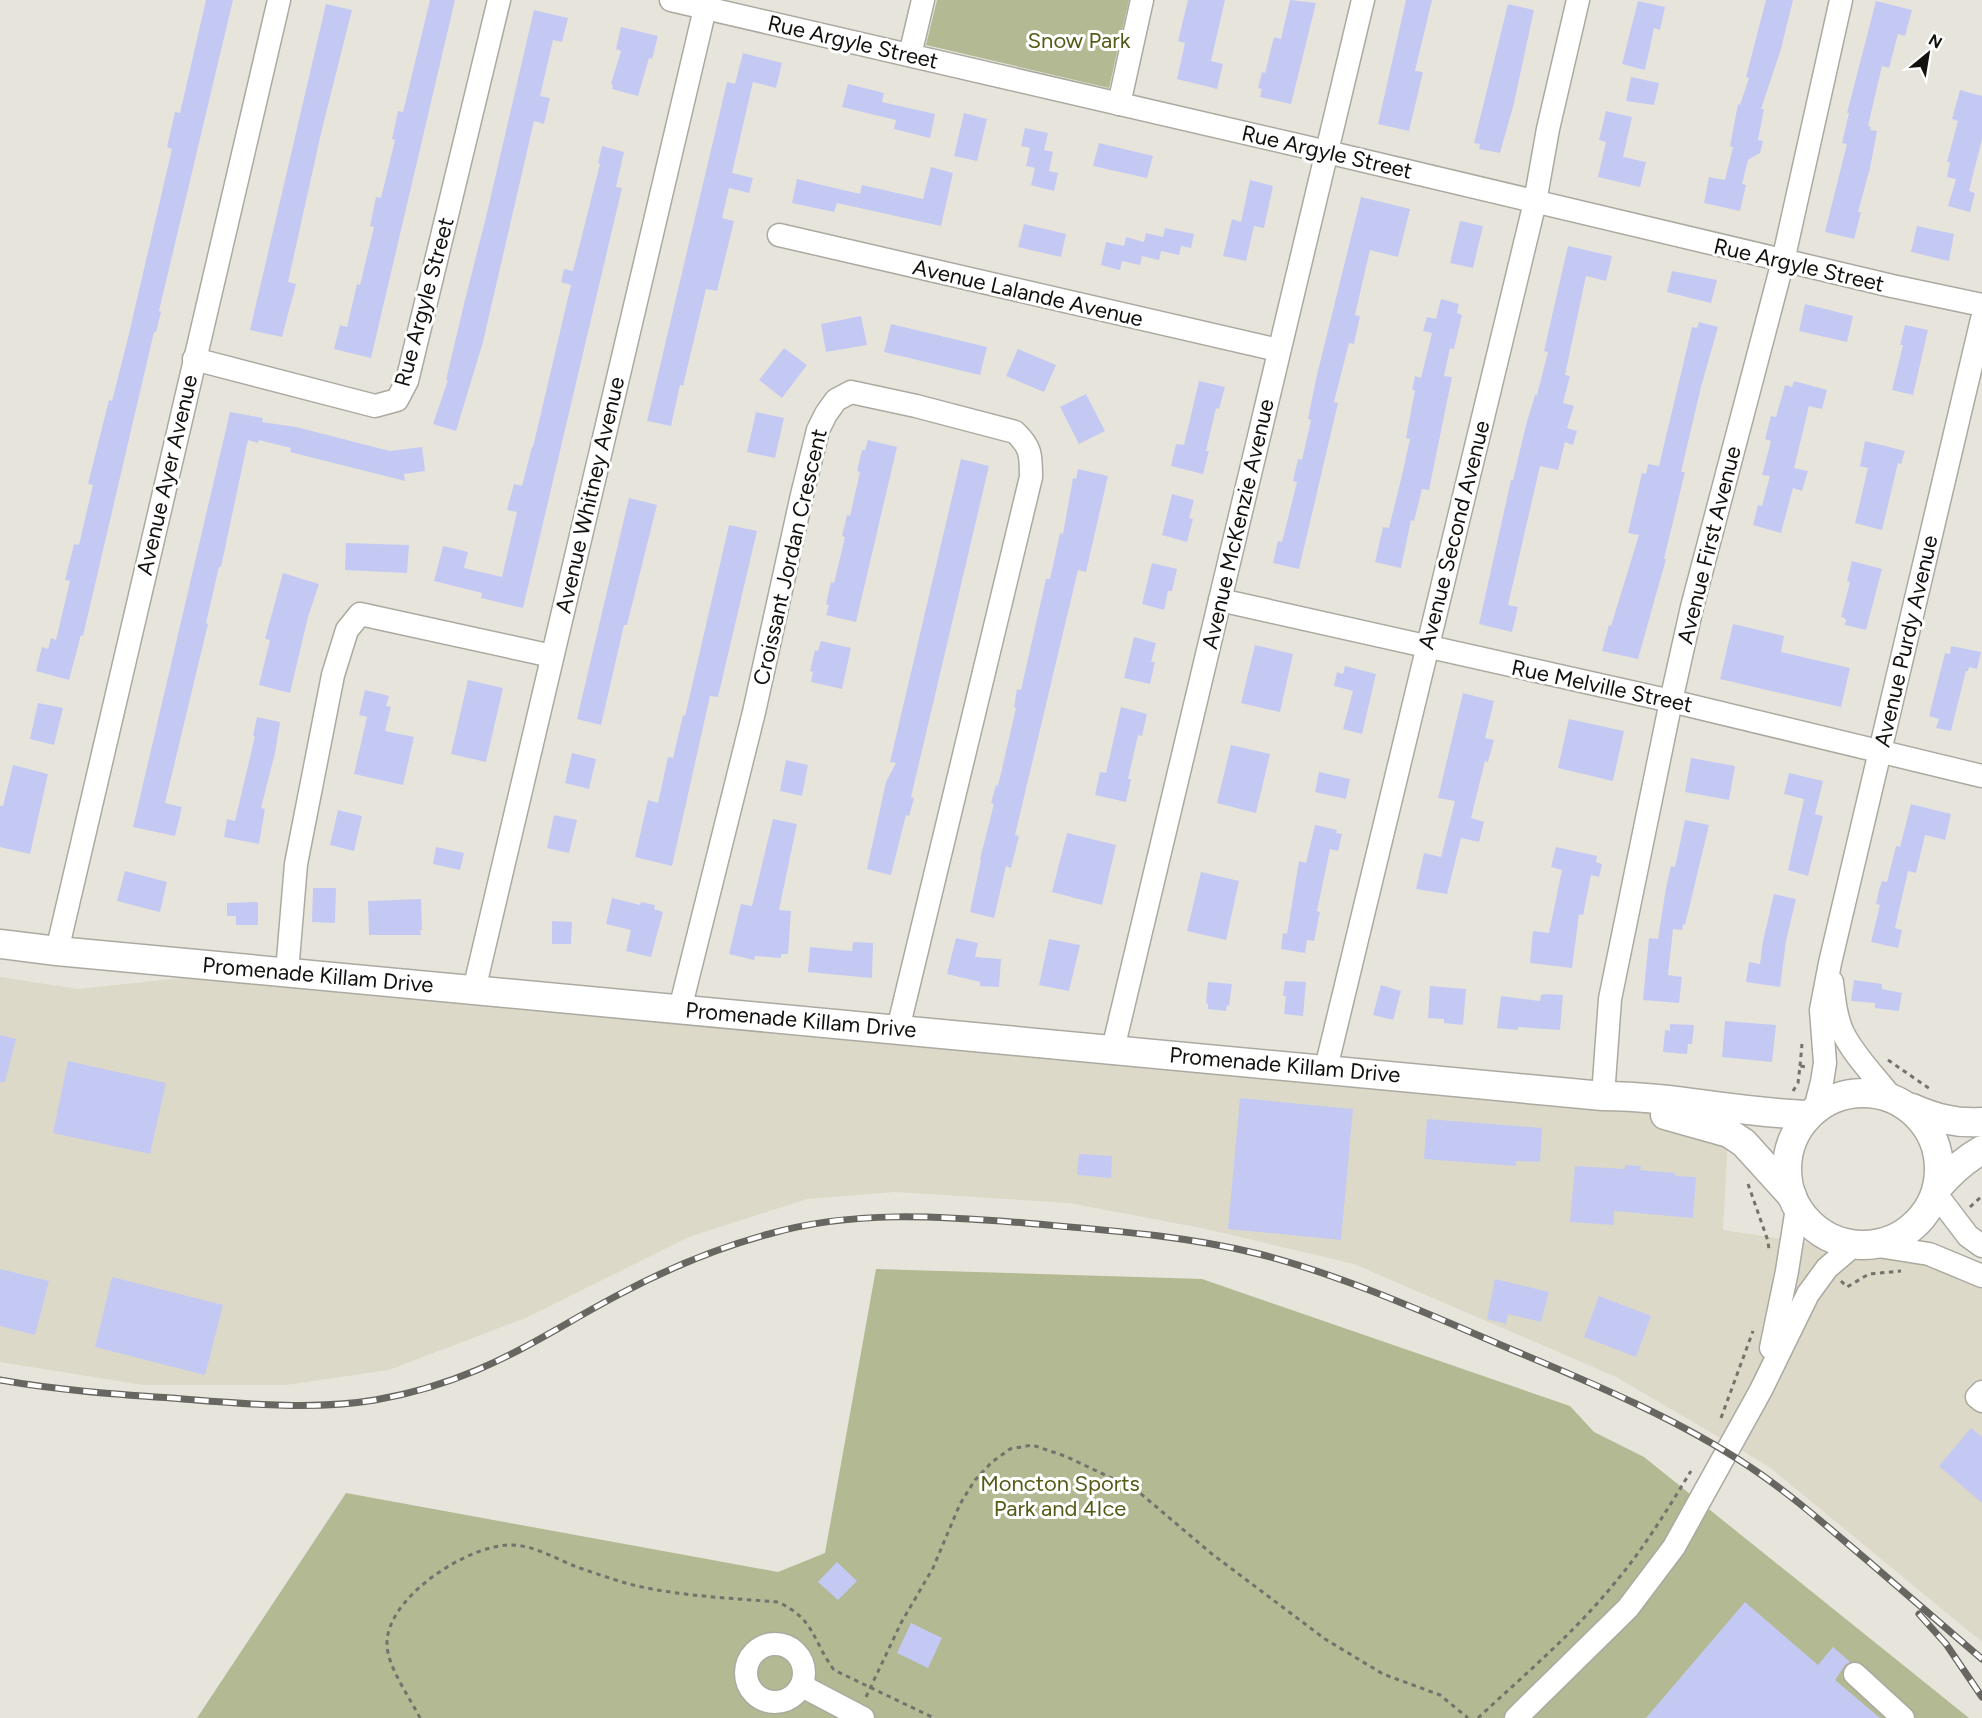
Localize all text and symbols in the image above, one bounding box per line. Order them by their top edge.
street label: Rue Argyle Street [765,9,941,75]
north arrow [1898,24,1958,84]
park label: Snow Park [1028,27,1131,54]
text: N [1925,30,1945,53]
street label: Rue Argyle Street [1239,119,1415,185]
street label: Rue Argyle Street [388,214,460,390]
street label: Rue Argyle Street [1711,232,1887,298]
street label: Avenue Lalande Avenue [910,253,1146,333]
street label: Avenue Ayer Avenue [131,372,203,578]
street label: Avenue Whitney Avenue [550,374,630,616]
street label: Avenue McKenzie Avenue [1196,396,1280,652]
street label: Avenue Second Avenue [1412,418,1496,652]
street label: Croissant Jordan Crescent [747,426,833,688]
street label: Avenue First Avenue [1671,443,1747,647]
street label: Avenue Purdy Avenue [1868,532,1944,750]
street label: Rue Melville Street [1509,654,1695,718]
street label: Promenade Killam Drive [201,951,435,999]
street label: Promenade Killam Drive [684,996,918,1044]
street label: Promenade Killam Drive [1168,1041,1402,1089]
park label: Moncton Sports Park and 4Ice [980,1470,1140,1522]

